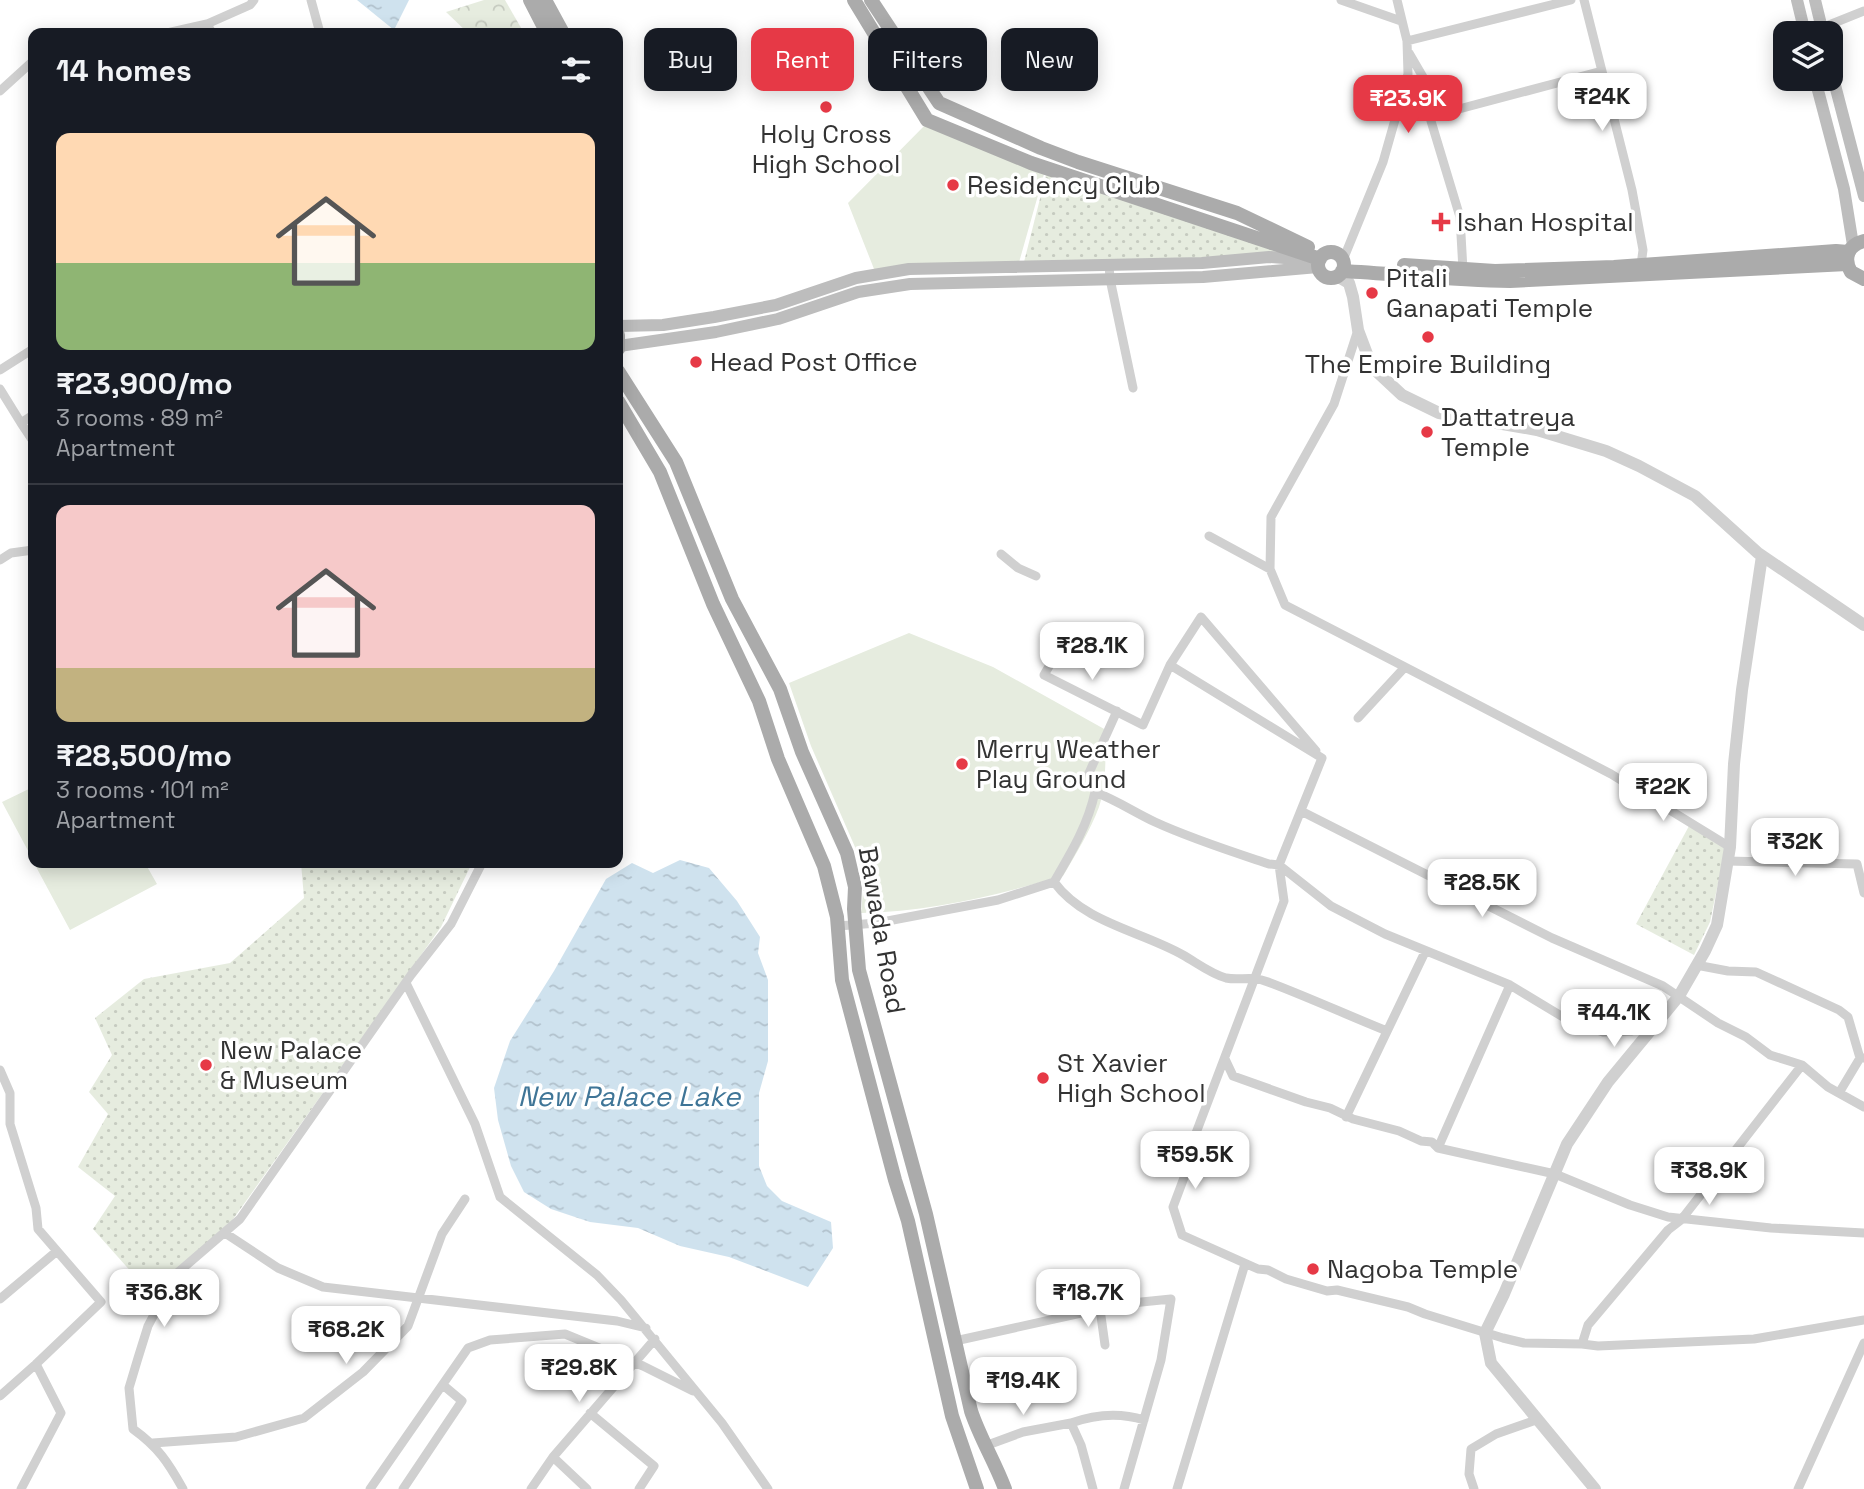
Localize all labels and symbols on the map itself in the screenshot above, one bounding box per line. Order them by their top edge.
pin: ₹24K [1561,74,1643,133]
pin: ₹23.9K [1351,76,1465,135]
marker: Holy Cross High School [818,99,834,115]
place label: Holy Cross High School [752,117,900,181]
place label: Residency Club [967,168,1161,202]
marker: Residency Club [945,177,961,193]
place label: Ishan Hospital [1457,205,1634,239]
marker: Ishan Hospital [1431,212,1451,232]
place label: Pitali Ganapati Temple [1386,261,1593,325]
marker: Pitali Ganapati Temple [1364,285,1380,301]
marker: The Empire Building [1420,329,1436,345]
place label: Head Post Office [710,345,918,379]
place label: The Empire Building [1305,347,1551,381]
marker: Head Post Office [688,354,704,370]
place label: Dattatreya Temple [1441,400,1575,464]
marker: Dattatreya Temple [1419,424,1435,440]
pin: ₹28.1K [1035,622,1149,682]
place label: Merry Weather Play Ground [976,732,1161,796]
marker: Merry Weather Play Ground [954,756,970,772]
pin: ₹22K [1622,764,1704,823]
pin: ₹32K [1754,818,1836,878]
street label: Bawada Road [851,844,913,1016]
pin: ₹28.5K [1425,860,1539,919]
pin: ₹44.1K [1557,990,1671,1049]
place label: New Palace & Museum [220,1033,362,1097]
place label: St Xavier High School [1057,1046,1206,1110]
marker: New Palace & Museum [198,1057,214,1073]
marker: St Xavier High School [1035,1070,1051,1086]
water label: New Palace Lake [518,1078,742,1114]
pin: ₹59.5K [1138,1132,1252,1191]
pin: ₹38.9K [1652,1148,1766,1207]
place label: Nagoba Temple [1327,1252,1518,1286]
marker: Nagoba Temple [1305,1261,1321,1277]
pin: ₹36.8K [107,1270,221,1329]
pin: ₹18.7K [1031,1270,1145,1329]
pin: ₹68.2K [289,1306,403,1366]
pin: ₹29.8K [522,1344,636,1404]
pin: ₹19.4K [966,1358,1080,1417]

